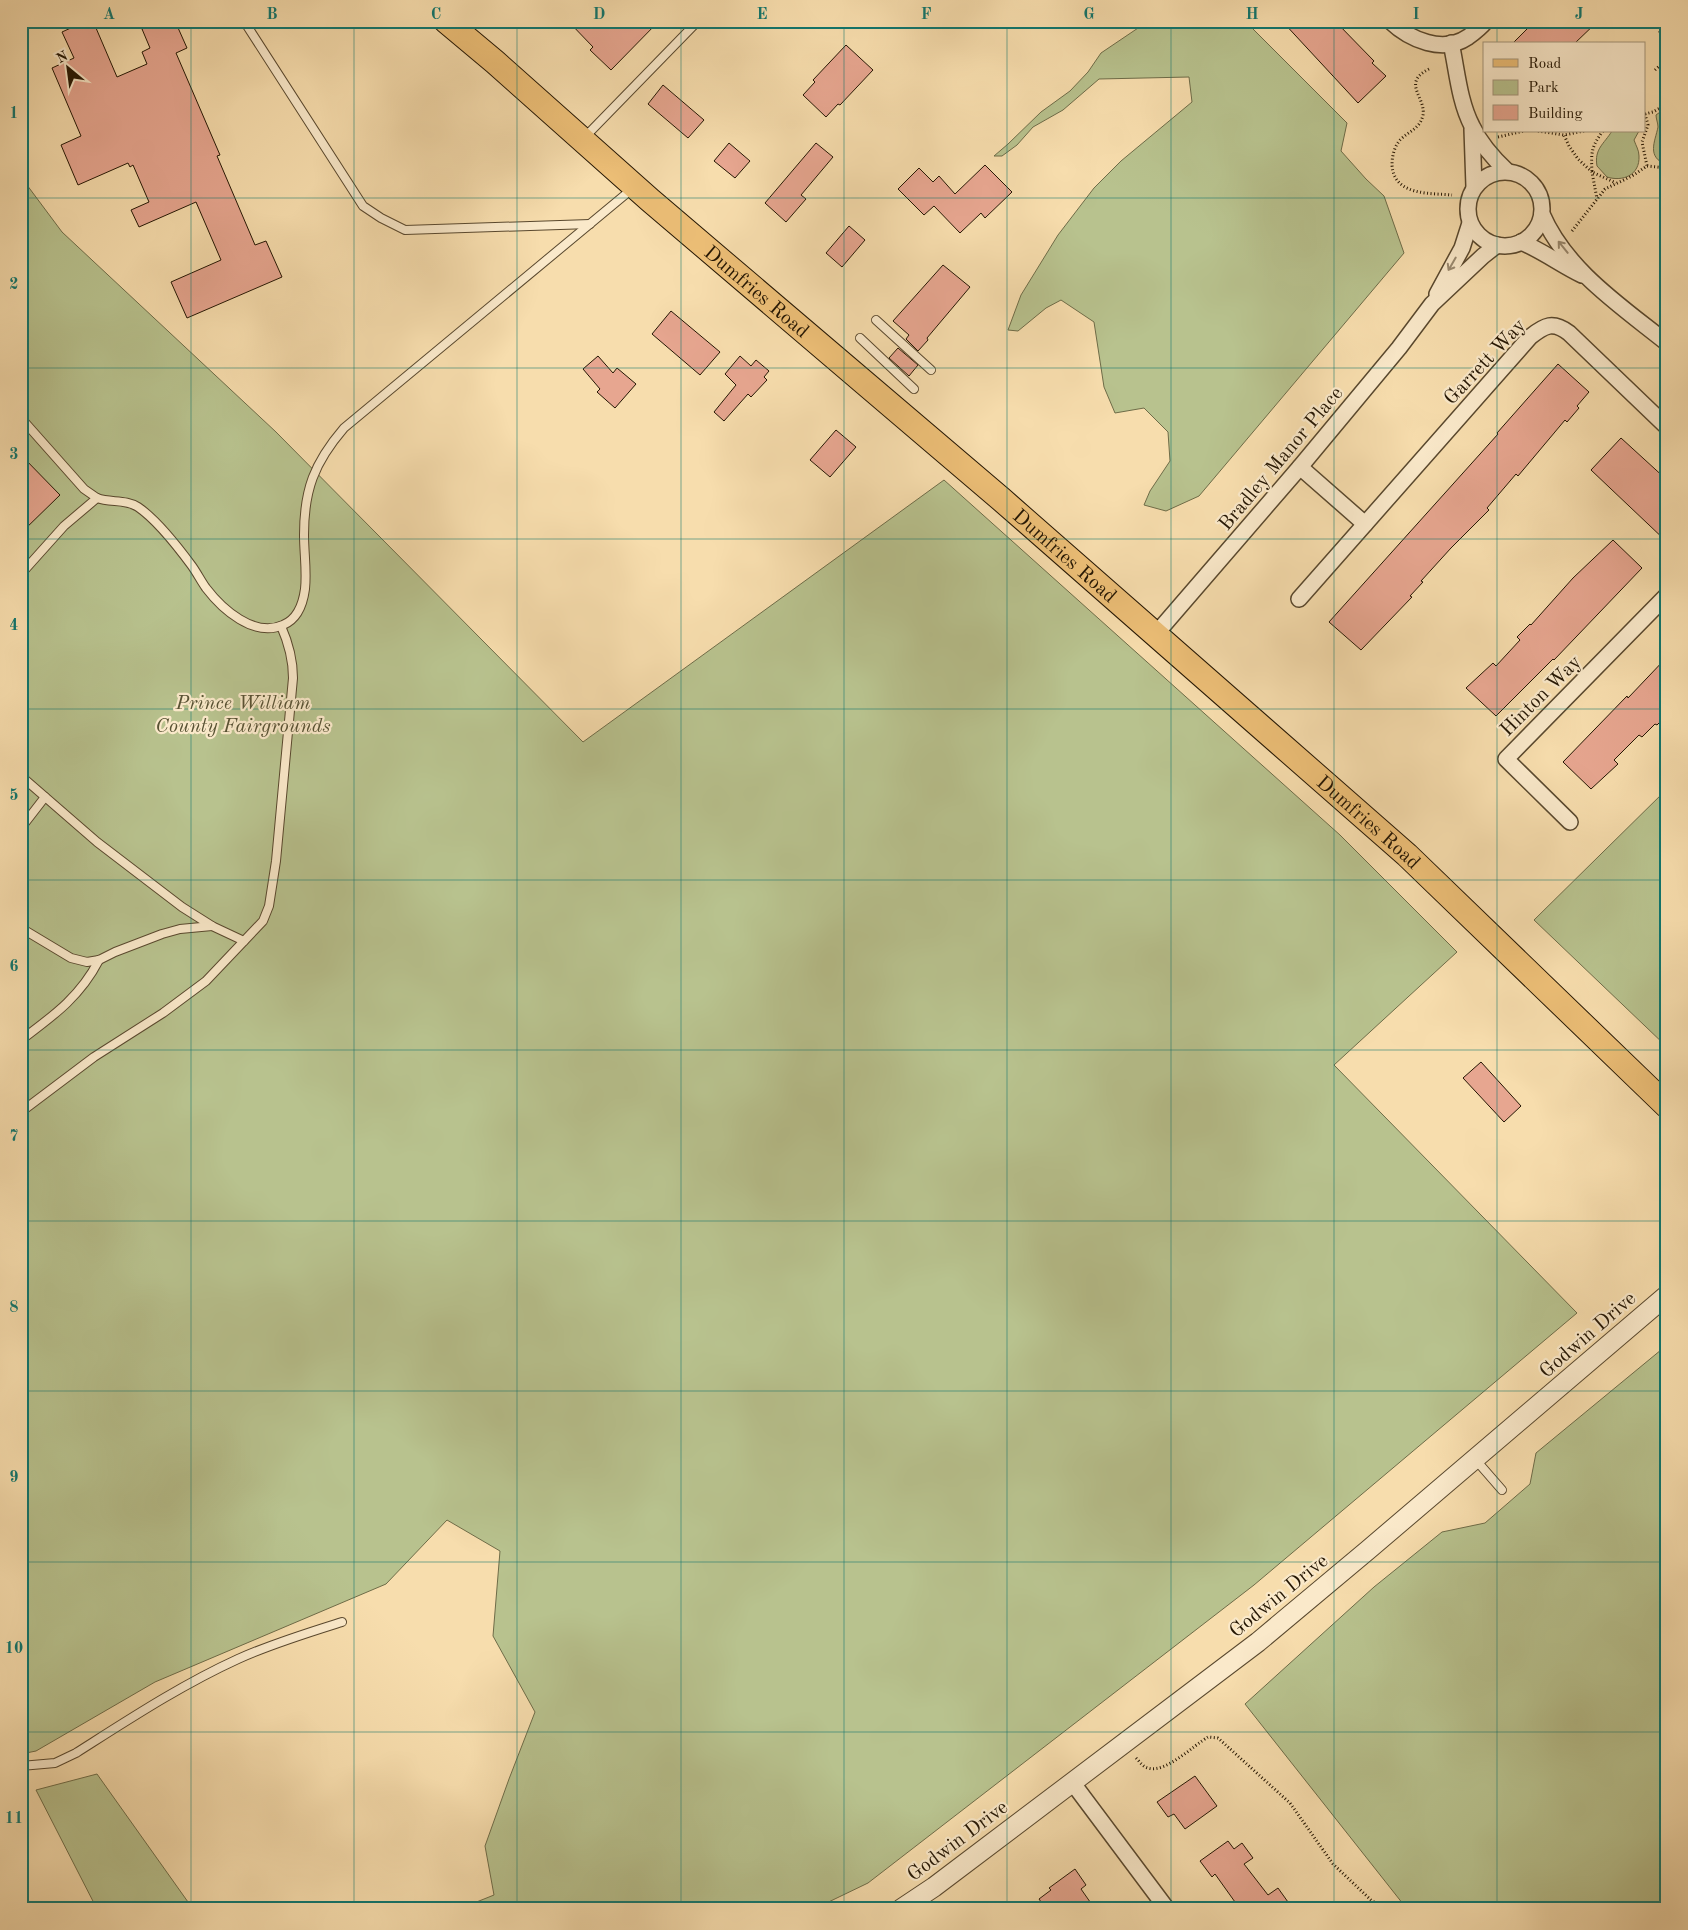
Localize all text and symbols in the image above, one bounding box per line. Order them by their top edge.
text: A [103,7,115,23]
text: B [266,7,278,23]
text: C [431,7,441,23]
text: D [593,7,605,23]
text: E [756,7,768,23]
text: F [921,7,932,23]
text: G [1083,7,1095,23]
text: H [1245,7,1259,23]
text: I [1412,7,1420,23]
text: J [1575,7,1584,23]
north arrow [42,42,92,92]
legend [1483,42,1646,132]
text: N [54,49,71,66]
text: Road [1528,57,1562,72]
text: Park [1528,81,1559,96]
text: 1 [9,106,19,122]
text: Building [1528,107,1583,122]
one-way arrow [1557,241,1568,254]
street label: Dumfries Road [700,243,812,343]
one-way arrow [1447,257,1457,271]
text: 2 [9,277,19,293]
street label: Garrett Way [1441,315,1530,409]
street label: Bradley Manor Place [1216,383,1347,535]
text: 3 [9,447,19,463]
street label: Dumfries Road [1008,506,1120,607]
text: 4 [9,618,19,634]
street label: Hinton Way [1497,652,1586,741]
park label: Prince William County Fairgrounds [155,694,331,737]
street label: Dumfries Road [1312,773,1423,874]
text: 5 [9,788,19,804]
text: 6 [9,959,19,975]
text: 7 [9,1129,19,1145]
street label: Godwin Drive [1536,1289,1640,1382]
text: 8 [9,1300,19,1316]
text: 9 [9,1470,19,1486]
street label: Godwin Drive [1226,1551,1332,1642]
text: 10 [5,1641,23,1657]
street label: Godwin Drive [904,1797,1012,1886]
text: 11 [5,1811,23,1827]

